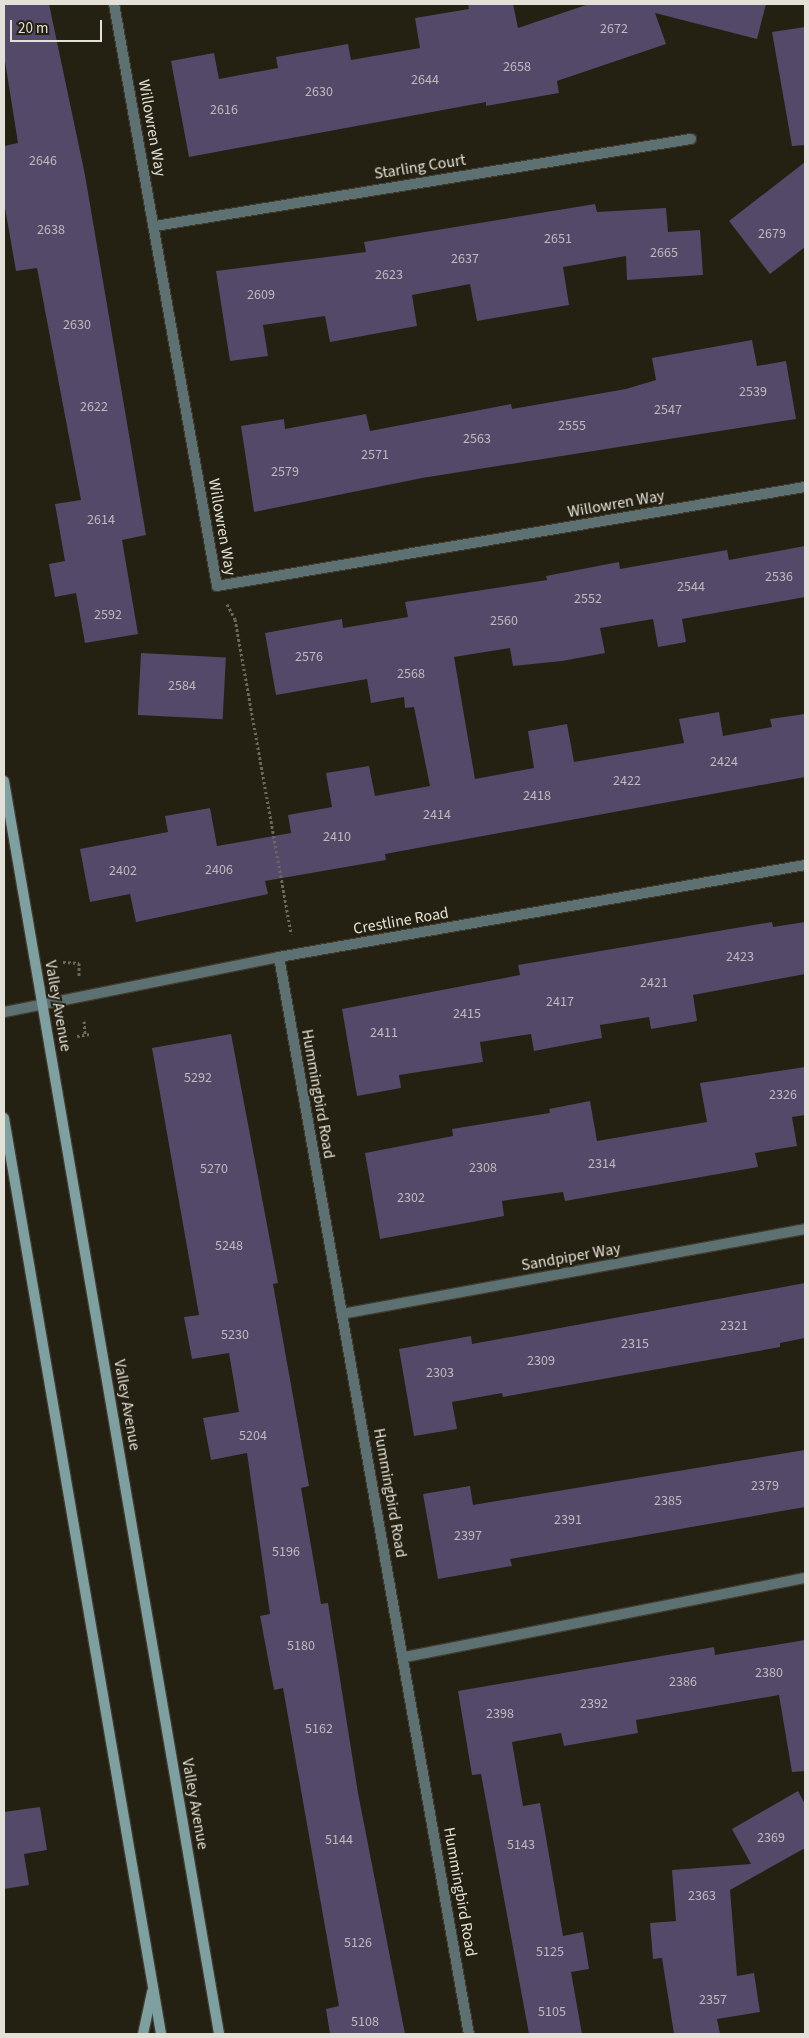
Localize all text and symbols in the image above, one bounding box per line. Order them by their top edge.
scale bar [12,10,105,42]
text: 20 m [18,18,48,39]
house number: 2672 [600,21,628,37]
house number: 2658 [503,59,531,75]
house number: 2644 [411,72,439,88]
street label: Willowren Way [134,78,170,178]
house number: 2630 [305,84,333,100]
house number: 2616 [210,102,238,118]
street label: Starling Court [373,150,467,184]
house number: 2646 [29,153,57,169]
house number: 2638 [37,222,65,238]
house number: 2679 [758,226,786,242]
house number: 2651 [544,231,572,247]
house number: 2665 [650,245,678,261]
house number: 2637 [451,251,479,267]
house number: 2623 [375,267,403,283]
house number: 2609 [247,287,275,303]
house number: 2630 [63,317,91,333]
house number: 2539 [739,384,767,400]
house number: 2622 [80,399,108,415]
house number: 2547 [654,402,682,418]
house number: 2555 [558,418,586,434]
house number: 2563 [463,431,491,447]
house number: 2571 [361,447,389,463]
house number: 2579 [271,464,299,480]
street label: Willowren Way [204,477,240,577]
street label: Willowren Way [566,486,666,522]
house number: 2614 [87,512,115,528]
house number: 2536 [765,569,793,585]
house number: 2544 [677,579,705,595]
house number: 2552 [574,591,602,607]
house number: 2592 [94,607,122,623]
house number: 2560 [490,613,518,629]
house number: 2576 [295,649,323,665]
house number: 2568 [397,666,425,682]
house number: 2584 [168,678,196,694]
house number: 2424 [710,754,738,770]
house number: 2422 [613,773,641,789]
house number: 2418 [523,788,551,804]
house number: 2414 [423,807,451,823]
house number: 2410 [323,829,351,845]
house number: 2406 [205,862,233,878]
house number: 2402 [109,863,137,879]
street label: Crestline Road [352,903,450,939]
house number: 2423 [726,949,754,965]
street label: Valley Avenue [41,959,75,1053]
house number: 2421 [640,975,668,991]
house number: 2417 [546,994,574,1010]
house number: 2415 [453,1006,481,1022]
house number: 2411 [370,1025,398,1041]
street label: Hummingbird Road [297,1028,339,1160]
house number: 5292 [184,1070,212,1086]
house number: 2326 [769,1087,797,1103]
house number: 2314 [588,1156,616,1172]
house number: 2308 [469,1160,497,1176]
house number: 5270 [200,1161,228,1177]
house number: 2302 [397,1190,425,1206]
house number: 5248 [215,1238,243,1254]
street label: Sandpiper Way [520,1239,622,1275]
house number: 2321 [720,1318,748,1334]
house number: 5230 [221,1327,249,1343]
house number: 2315 [621,1336,649,1352]
house number: 2309 [527,1353,555,1369]
street label: Valley Avenue [110,1358,144,1452]
house number: 2303 [426,1365,454,1381]
street label: Hummingbird Road [369,1427,411,1559]
house number: 5204 [239,1428,267,1444]
house number: 2379 [751,1478,779,1494]
house number: 2385 [654,1493,682,1509]
house number: 2391 [554,1512,582,1528]
house number: 2397 [454,1528,482,1544]
house number: 5196 [272,1544,300,1560]
house number: 5180 [287,1638,315,1654]
house number: 2380 [755,1665,783,1681]
house number: 2386 [669,1674,697,1690]
house number: 2392 [580,1696,608,1712]
house number: 2398 [486,1706,514,1722]
house number: 5162 [305,1721,333,1737]
street label: Valley Avenue [178,1757,212,1851]
street label: Hummingbird Road [439,1826,481,1958]
house number: 2369 [757,1830,785,1846]
house number: 5144 [325,1832,353,1848]
house number: 5143 [507,1837,535,1853]
house number: 2363 [688,1888,716,1904]
house number: 5126 [344,1935,372,1951]
house number: 5125 [536,1944,564,1960]
house number: 2357 [699,1992,727,2008]
house number: 5105 [538,2004,566,2020]
house number: 5108 [351,2014,379,2030]

